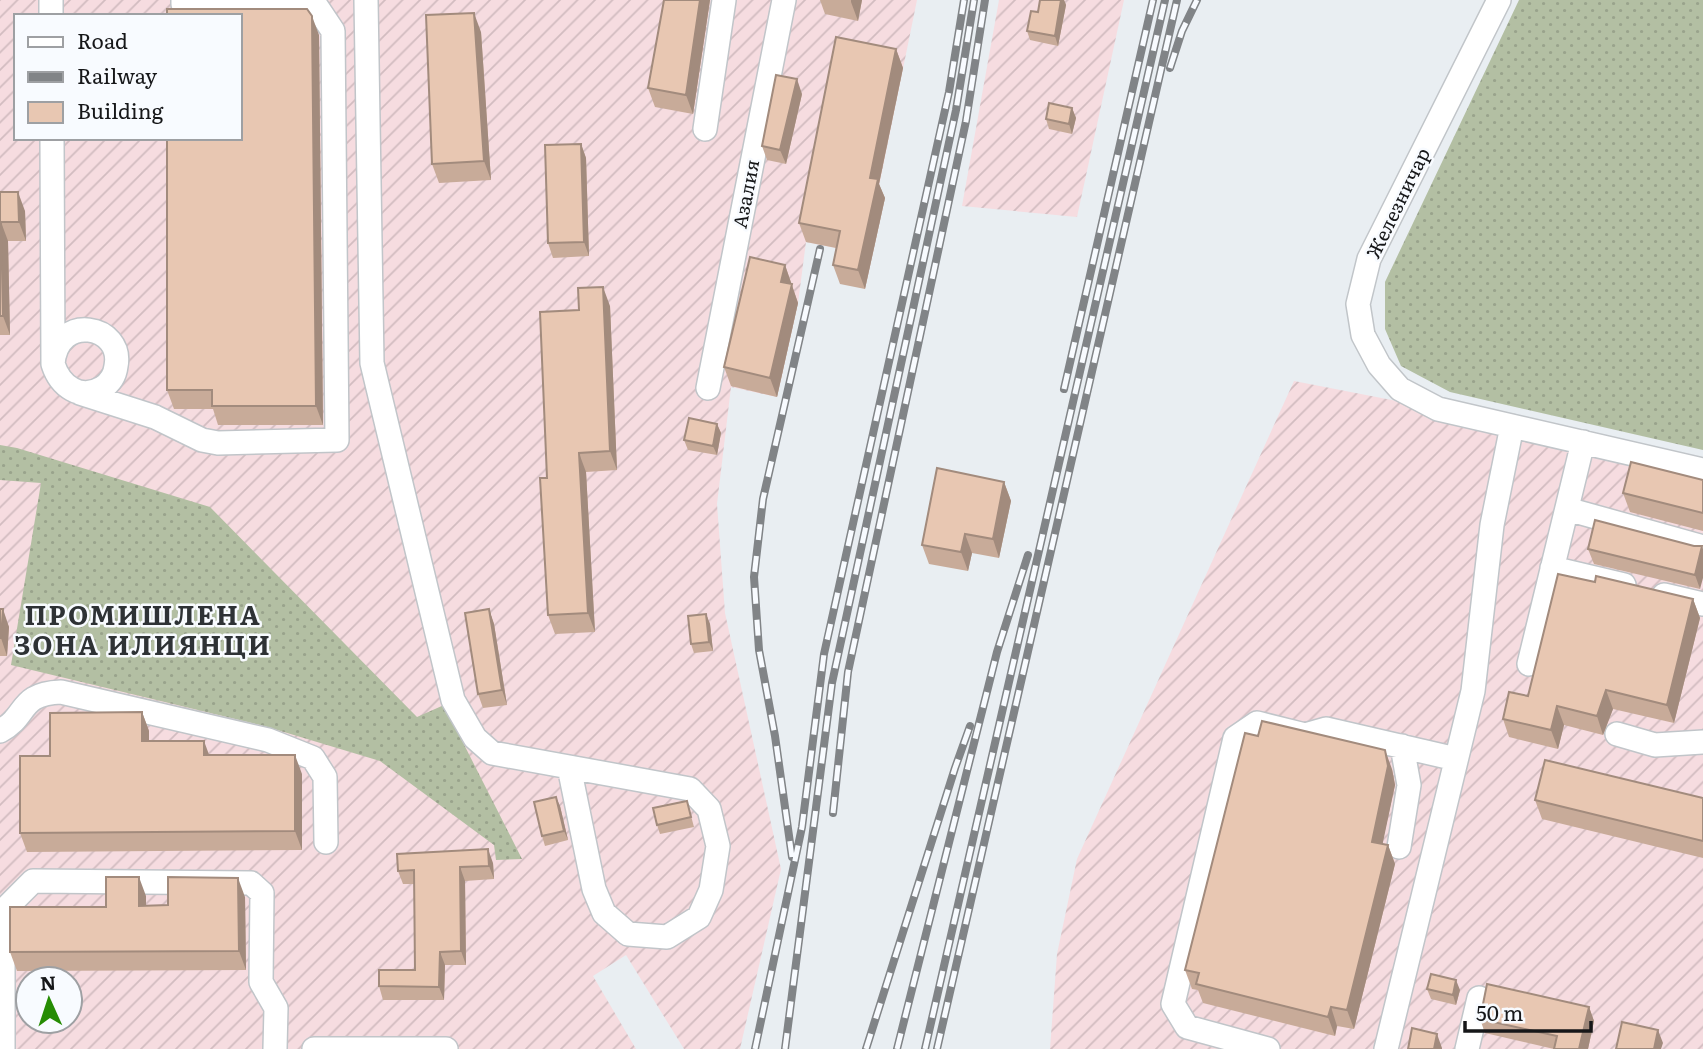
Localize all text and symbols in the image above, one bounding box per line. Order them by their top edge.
legend [14,14,242,140]
text: Road [77,24,128,55]
text: Railway [77,59,158,90]
text: Building [77,94,164,125]
street label: Железничар [1358,142,1436,263]
street label: Азалия [725,157,765,231]
district label: ПРОМИШЛЕНА ЗОНА ИЛИЯНЦИ [14,594,272,663]
north arrow [14,965,84,1035]
text: N [39,968,57,996]
scale bar [1465,990,1591,1034]
text: 50 m [1476,996,1523,1027]

